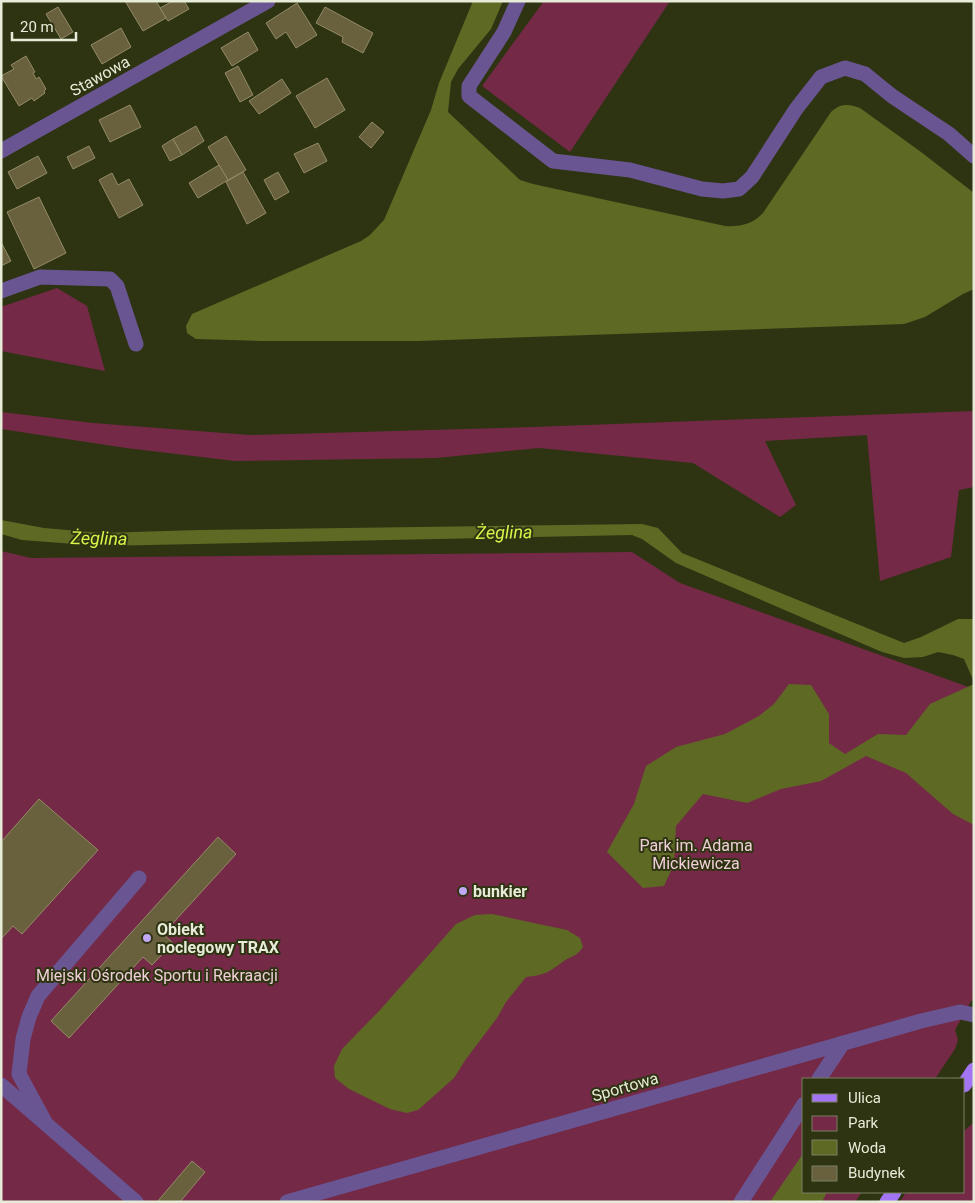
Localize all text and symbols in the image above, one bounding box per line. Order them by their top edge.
scale bar [12,10,76,42]
text: 20 m [20,18,54,36]
street label: Stawowa [67,52,133,100]
water label: Żeglina [474,521,533,543]
water label: Żeglina [69,527,128,549]
park label: Park im. Adama Mickiewicza [639,836,753,873]
place label: bunkier [473,882,527,901]
marker: bunkier [457,885,469,897]
place label: Obiekt noclegowy TRAX [157,920,279,957]
marker: Obiekt noclegowy TRAX [141,932,153,944]
park label: Miejski Ośrodek Sportu i Rekraacji [36,966,278,985]
street label: Sportowa [590,1068,660,1106]
legend [802,1078,965,1193]
text: Ulica [848,1089,881,1107]
text: Park [848,1114,879,1132]
text: Woda [848,1139,886,1157]
text: Budynek [848,1164,905,1182]

